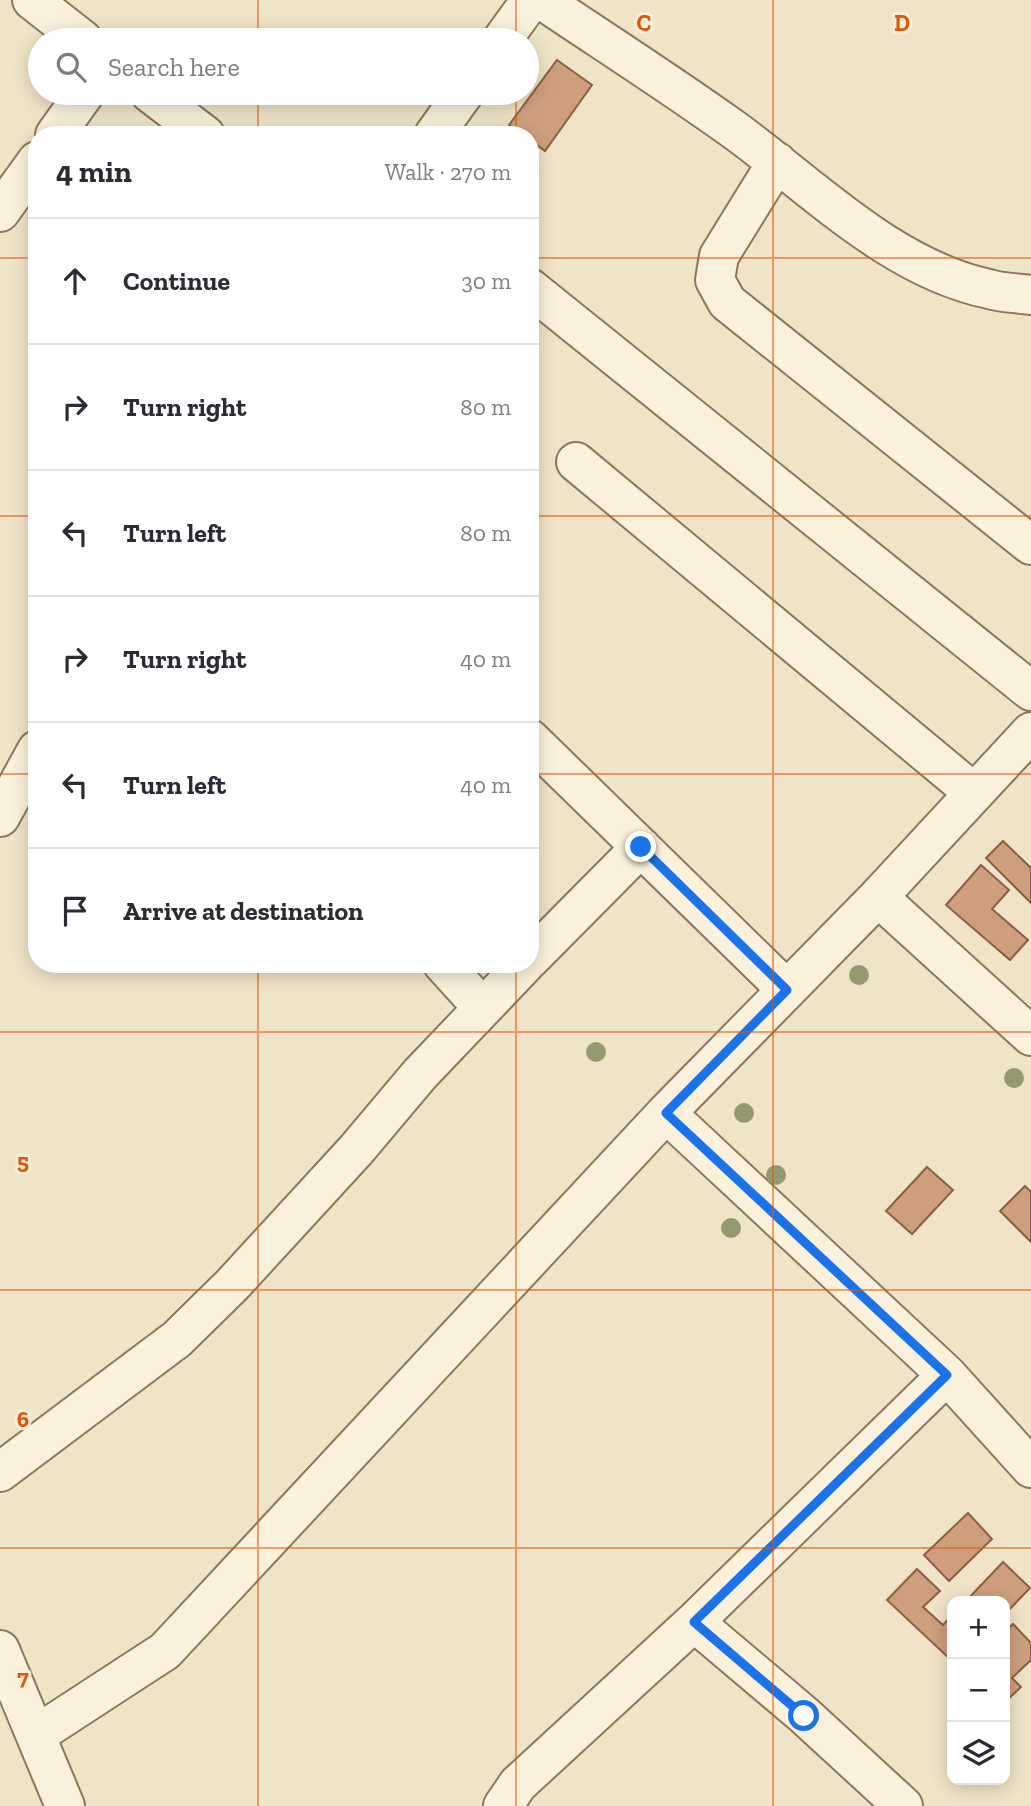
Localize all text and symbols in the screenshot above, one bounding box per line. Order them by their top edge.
text: C [637,9,651,37]
text: D [894,9,910,37]
search box [28,28,539,105]
icon: search [52,48,90,86]
text: Search here [108,51,240,83]
text: 4 min [56,154,132,190]
text: Walk · 270 m [385,158,511,186]
icon: ahead [56,262,94,300]
text: Continue [123,265,230,297]
text: 30 m [461,267,511,295]
icon: right [56,388,94,426]
text: Turn right [123,391,246,423]
text: 80 m [460,393,511,421]
icon: left [56,514,94,552]
text: Turn left [123,517,226,549]
text: 80 m [460,519,511,547]
icon: right [56,640,94,678]
text: Turn right [123,643,246,675]
text: 40 m [460,645,511,673]
icon: left [56,766,94,804]
text: Turn left [123,769,226,801]
text: 40 m [460,771,511,799]
route end [625,831,656,862]
icon: arrive [56,892,94,930]
text: Arrive at destination [123,895,363,927]
text: 5 [17,1147,29,1175]
text: 6 [17,1405,29,1433]
map controls [947,1596,1010,1785]
button: + [947,1596,1010,1659]
button: − [947,1659,1010,1722]
text: 7 [17,1663,29,1691]
route start [788,1700,819,1731]
button: layers [947,1722,1010,1785]

